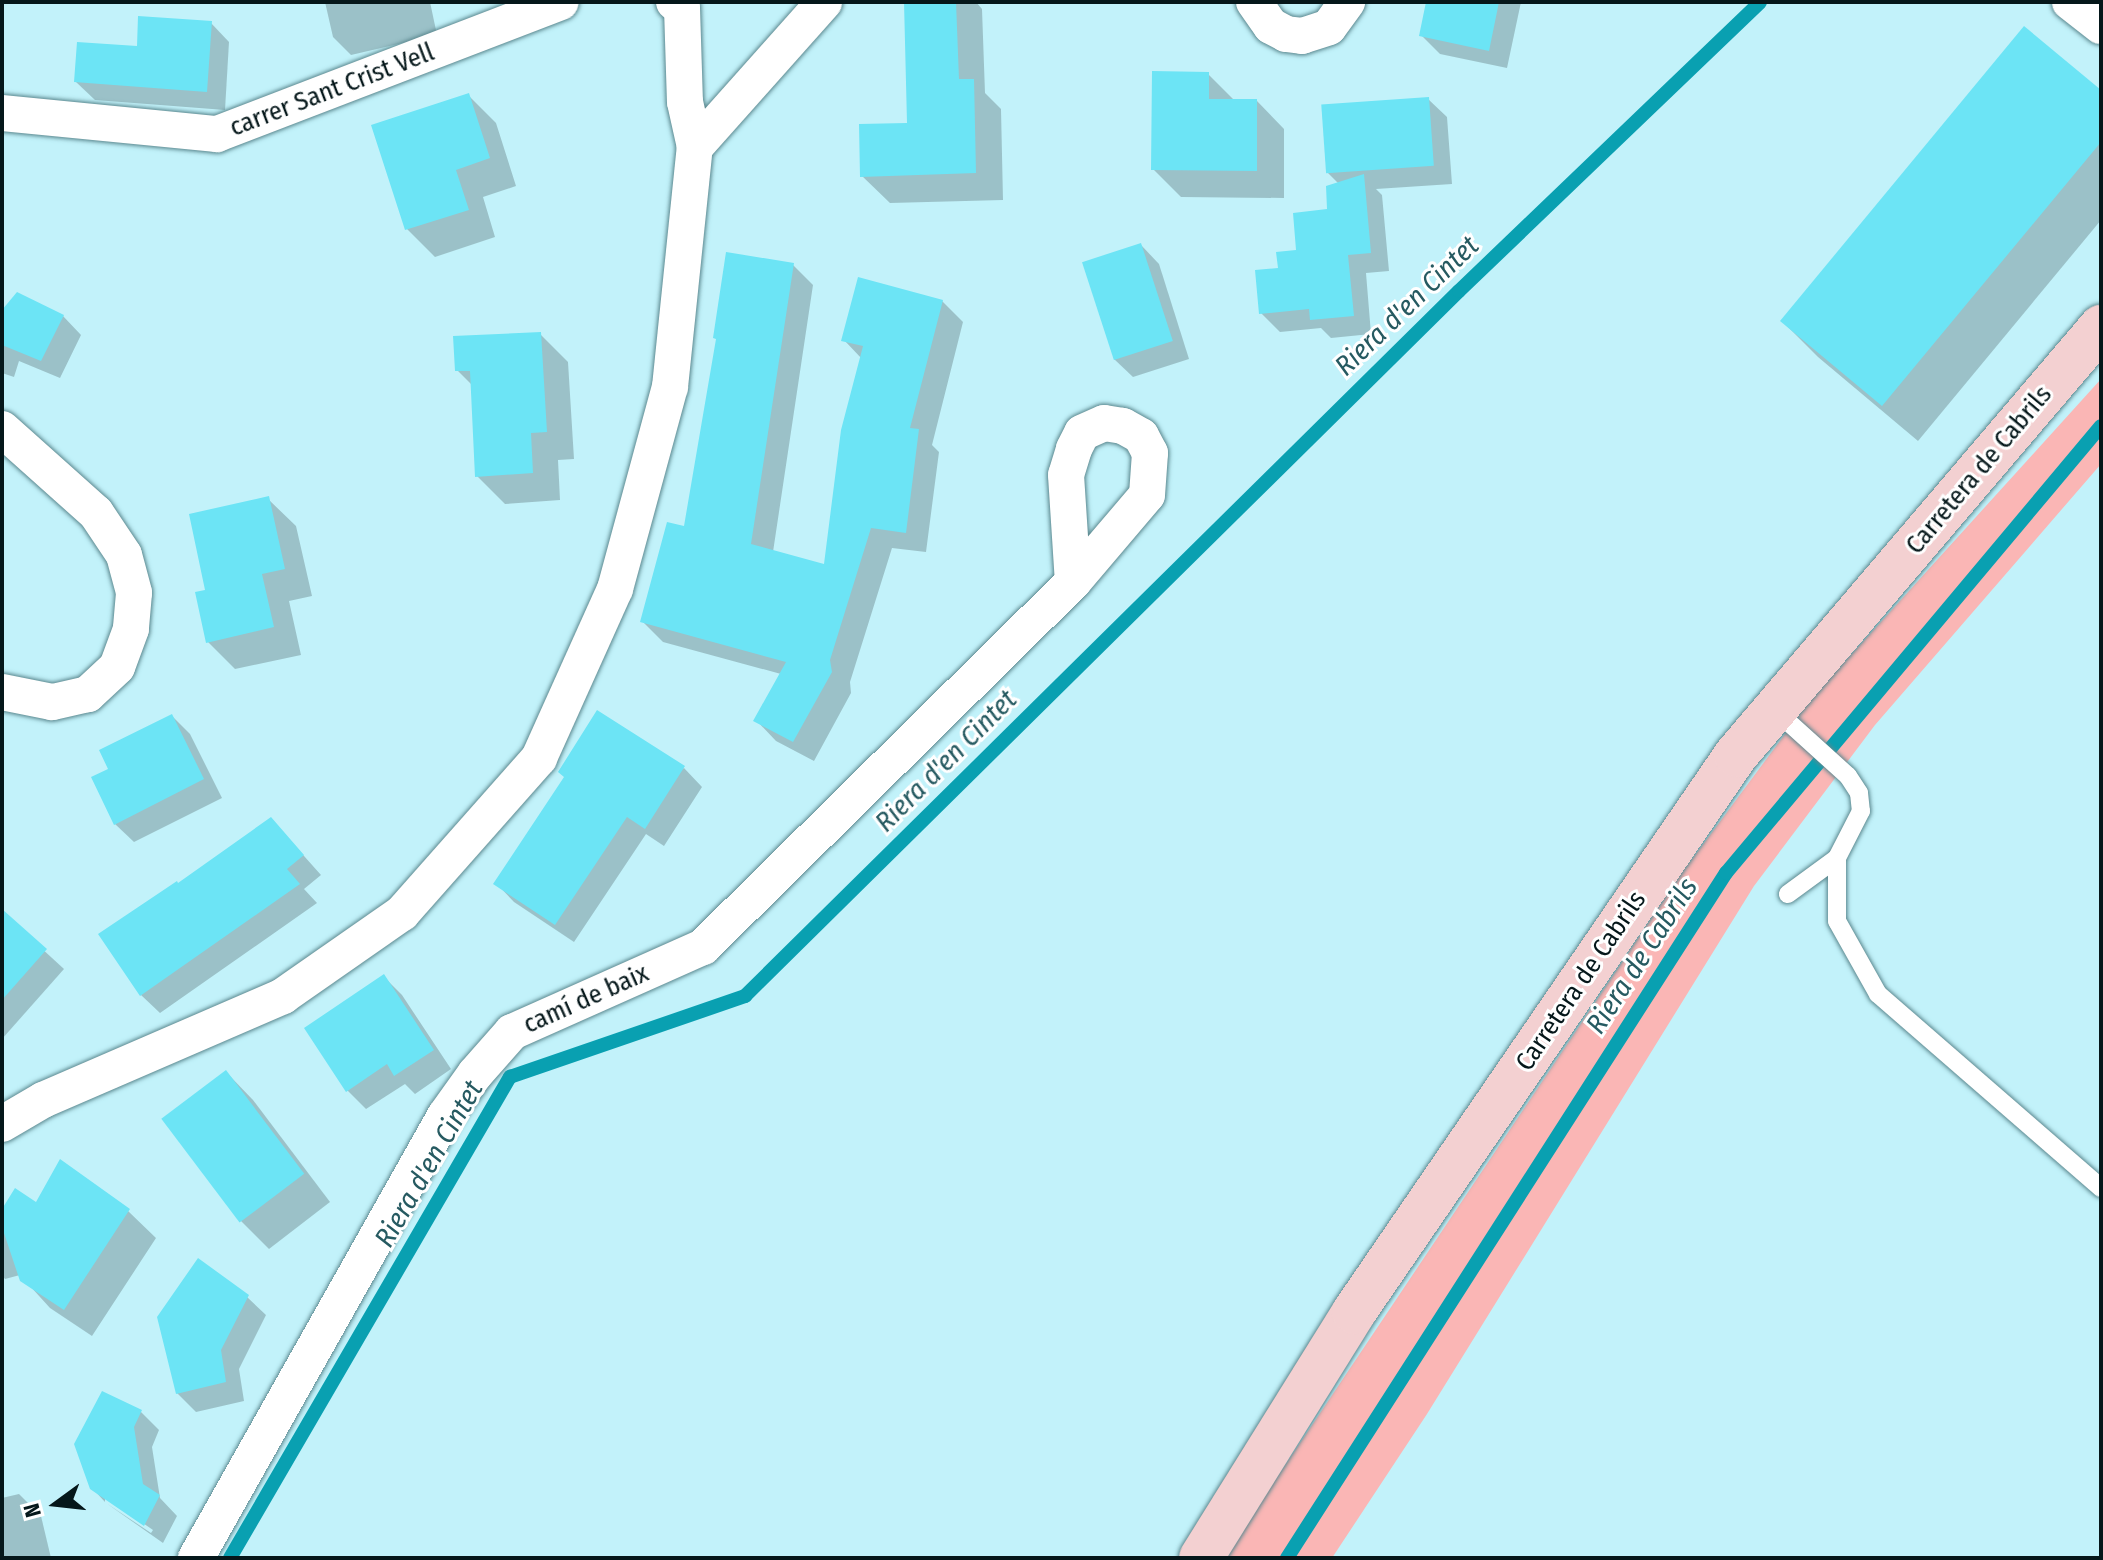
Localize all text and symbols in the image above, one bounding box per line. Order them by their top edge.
street label: carrer Sant Crist Vell [225,37,439,143]
water label: Riera d'en Cintet [1328,229,1486,383]
street label: Carretera de Cabrils [1900,380,2058,560]
water label: Riera d'en Cintet [868,683,1024,839]
water label: Riera de Cabrils [1579,872,1705,1040]
street label: Carretera de Cabrils [1509,885,1653,1077]
street label: camí de baix [519,958,653,1040]
water label: Riera d'en Cintet [368,1075,490,1253]
north arrow [16,1464,96,1544]
text: N [18,1500,47,1520]

